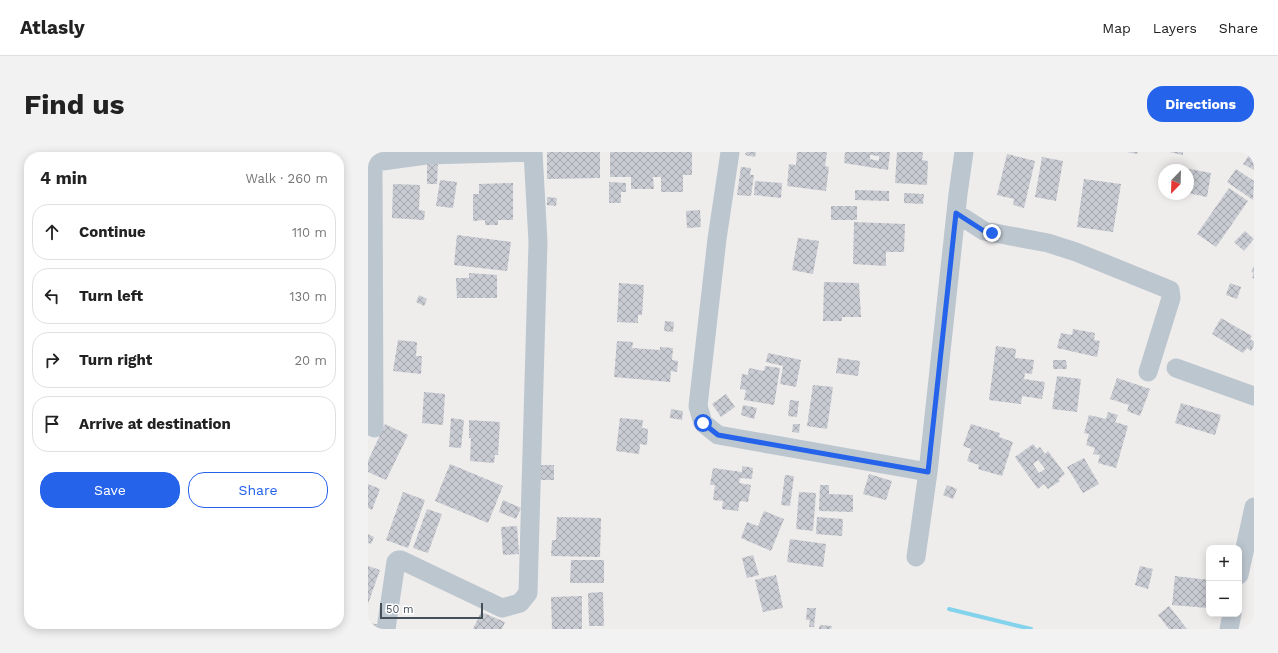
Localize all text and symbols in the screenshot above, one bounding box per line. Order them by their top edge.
text: Atlasly [20,16,85,39]
text: Map [1102,20,1131,36]
text: Layers [1153,20,1197,36]
text: Share [1219,20,1258,36]
button: Directions [1147,86,1254,122]
text: Find us [24,88,124,121]
north arrow [1158,164,1194,200]
text: 4 min [40,168,87,188]
text: Walk · 260 m [245,171,328,186]
icon: ahead [41,221,63,243]
text: Continue [79,223,146,241]
route end [983,224,1001,242]
text: 110 m [292,225,327,240]
icon: left [41,285,63,307]
text: Turn left [79,287,143,305]
text: 130 m [289,289,327,304]
icon: right [41,349,63,371]
text: Turn right [79,351,152,369]
text: 20 m [295,353,327,368]
icon: arrive [41,413,63,435]
route start [694,414,712,432]
text: Arrive at destination [79,415,231,433]
button: Save [40,472,180,508]
button: Share [188,472,328,508]
map controls [1206,545,1242,617]
button: + [1206,545,1242,581]
button: − [1206,581,1242,617]
scale bar [380,601,483,620]
text: 50 m [386,603,413,616]

